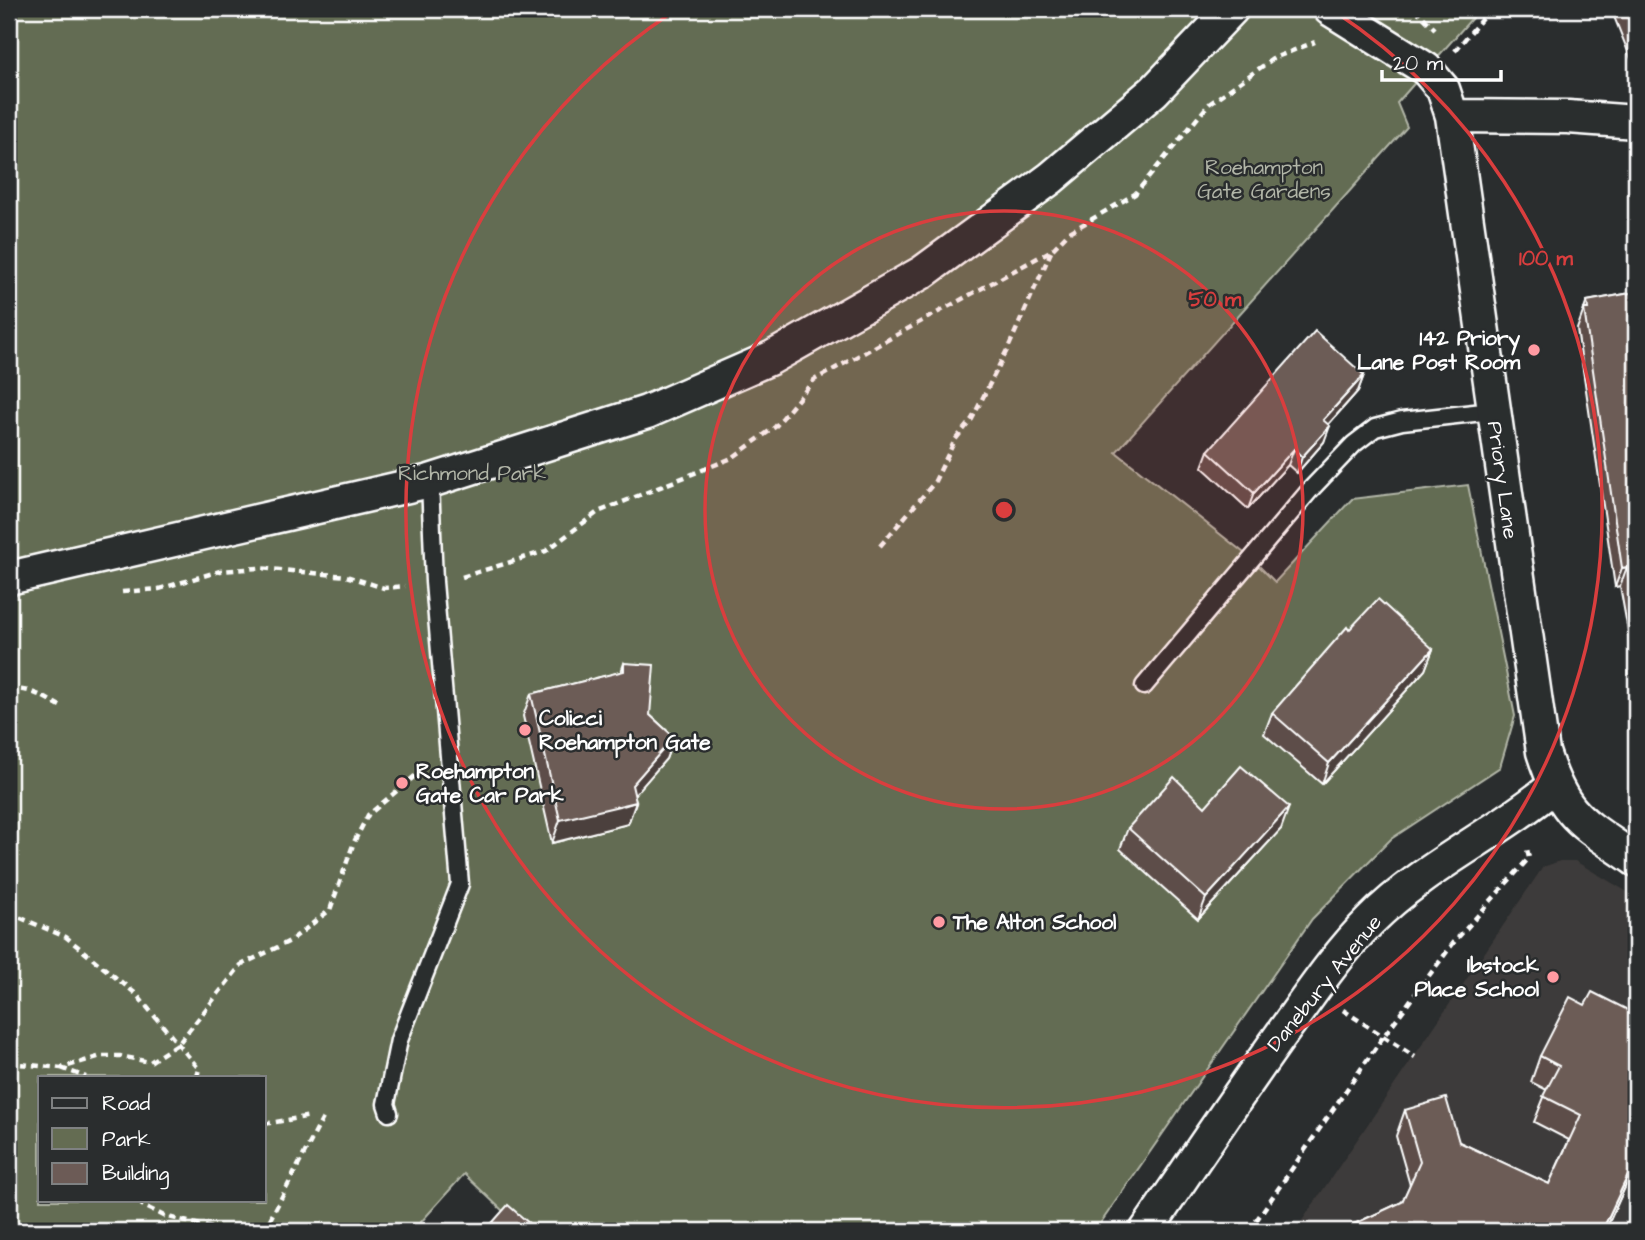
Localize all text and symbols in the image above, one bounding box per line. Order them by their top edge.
scale bar [1382,38,1502,82]
text: 20 m [1393,49,1444,78]
park label: Roehampton Gate Gardens [1197,153,1331,206]
text: 100 m [1519,244,1574,273]
text: 50 m [1189,285,1242,314]
place label: 142 Priory Lane Post Room [1357,324,1521,377]
marker: 142 Priory Lane Post Room [1526,342,1542,358]
street label: Priory Lane [1478,419,1525,541]
park label: Richmond Park [398,459,546,488]
centre of rings [992,498,1016,522]
place label: Colicci Roehampton Gate [539,704,711,758]
marker: Colicci Roehampton Gate [517,722,533,738]
place label: Roehampton Gate Car Park [416,757,564,810]
marker: Roehampton Gate Car Park [394,775,410,791]
place label: The Alton School [952,908,1117,937]
street label: Danebury Avenue [1260,909,1390,1059]
marker: The Alton School [931,914,947,930]
place label: Ibstock Place School [1414,951,1540,1004]
marker: Ibstock Place School [1545,969,1561,985]
legend [38,1076,266,1202]
text: Road [102,1089,150,1118]
text: Park [102,1125,151,1154]
text: Building [102,1159,170,1190]

